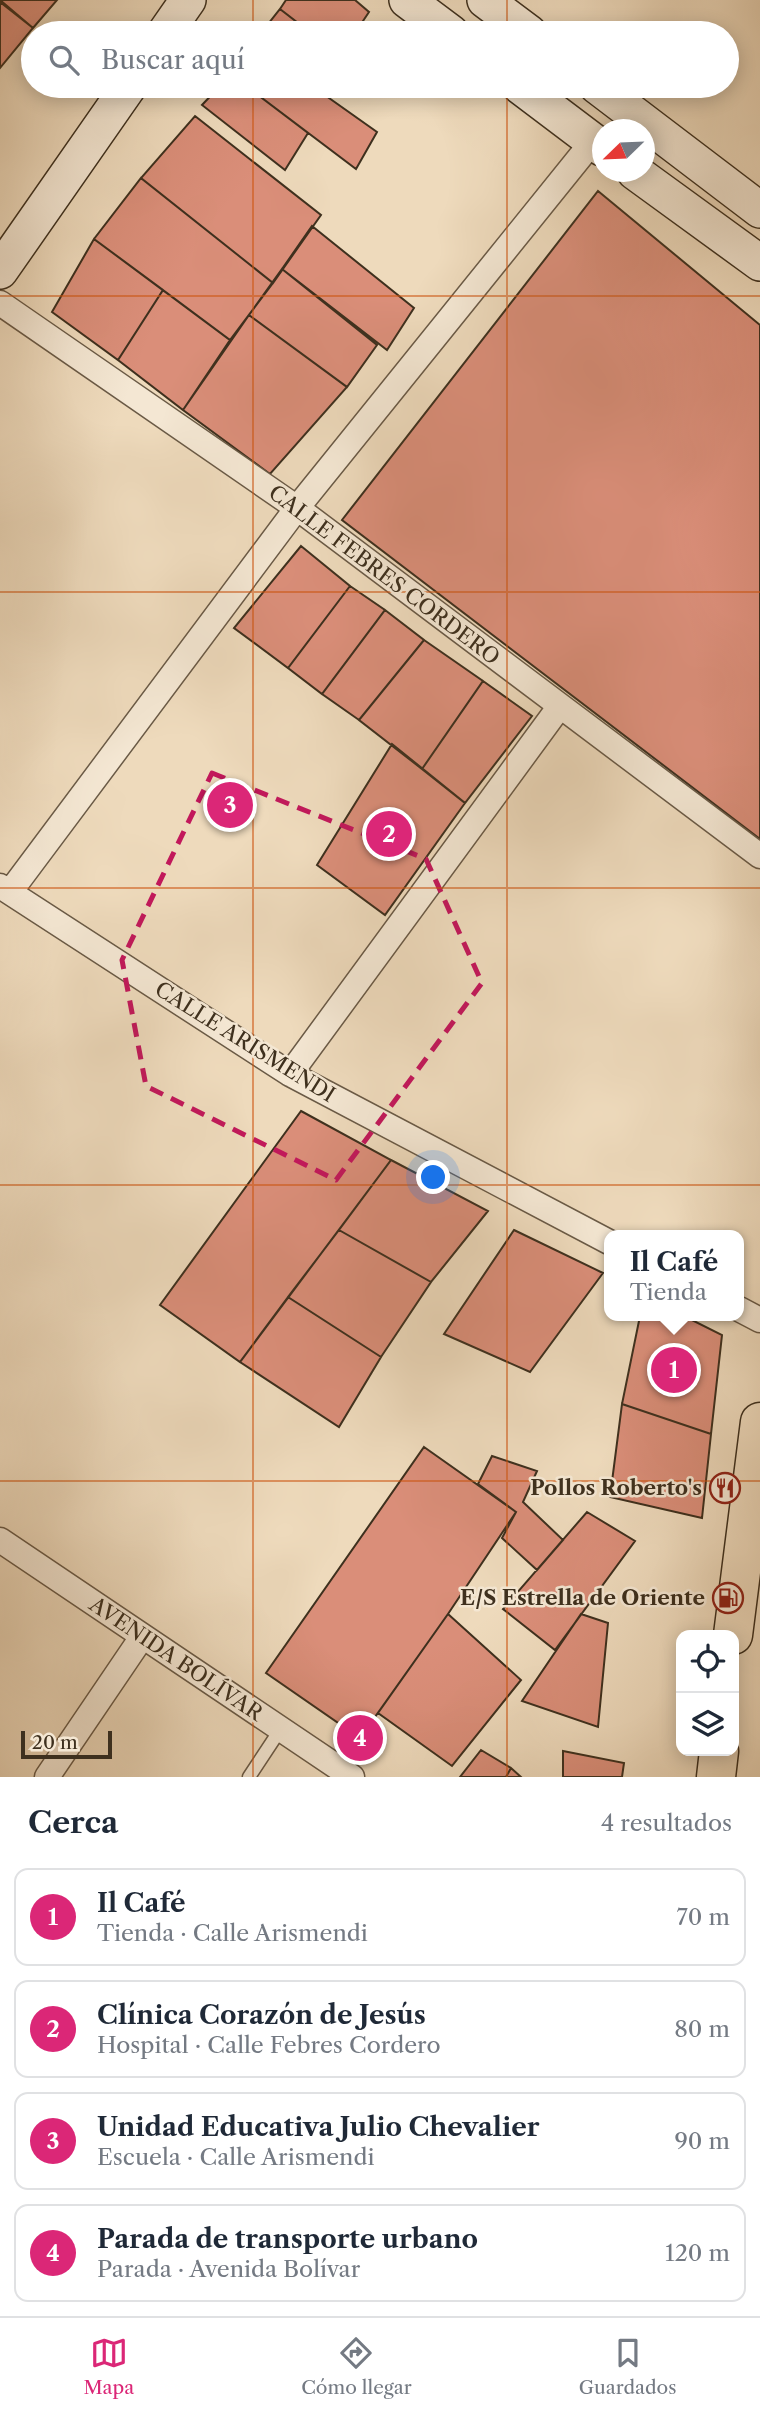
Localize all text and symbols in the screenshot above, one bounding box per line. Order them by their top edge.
search box [21,21,739,98]
icon: search [45,41,83,79]
text: Buscar aquí [101,44,245,76]
north arrow [592,119,655,182]
street label: CALLE FEBRES CORDERO [264,480,505,670]
pin: 3 [207,779,253,831]
pin: 2 [366,808,412,860]
street label: CALLE ARISMENDI [151,976,340,1107]
your location [416,1160,450,1194]
popup [604,1230,744,1321]
text: Il Café [630,1246,718,1278]
text: Tienda [630,1278,707,1306]
pin: 1 [651,1344,697,1396]
restaurant icon: Pollos Roberto's [708,1471,742,1505]
place label: Pollos Roberto's [530,1475,702,1500]
fuel station icon: E/S Estrella de Oriente [711,1581,745,1615]
place label: E/S Estrella de Oriente [460,1585,705,1610]
street label: AVENIDA BOLÍVAR [84,1591,269,1727]
map controls [676,1630,739,1756]
button: locate [676,1630,739,1693]
button: layers [676,1693,739,1756]
pin: 4 [337,1712,383,1764]
scale bar [21,1728,112,1760]
text: 20 m [32,1731,78,1754]
text: Cerca [28,1804,118,1841]
text: 4 resultados [601,1809,732,1837]
text: Il Café [97,1887,186,1919]
text: 1 [48,1903,58,1931]
text: 70 m [677,1903,730,1931]
text: Tienda · Calle Arismendi [97,1919,368,1947]
text: Clínica Corazón de Jesús [97,1999,426,2031]
text: 2 [46,2015,60,2043]
text: 80 m [674,2015,730,2043]
text: Hospital · Calle Febres Cordero [97,2031,441,2059]
text: Unidad Educativa Julio Chevalier [97,2111,539,2143]
text: 3 [47,2127,60,2155]
text: 90 m [674,2127,730,2155]
text: Escuela · Calle Arismendi [97,2143,374,2171]
text: Parada de transporte urbano [97,2223,478,2255]
text: 4 [46,2239,60,2267]
text: 120 m [665,2239,730,2267]
text: Parada · Avenida Bolívar [97,2255,360,2283]
tab: Mapa [83,2334,134,2399]
tab: Cómo llegar [301,2334,412,2399]
tab: Guardados [579,2334,677,2399]

